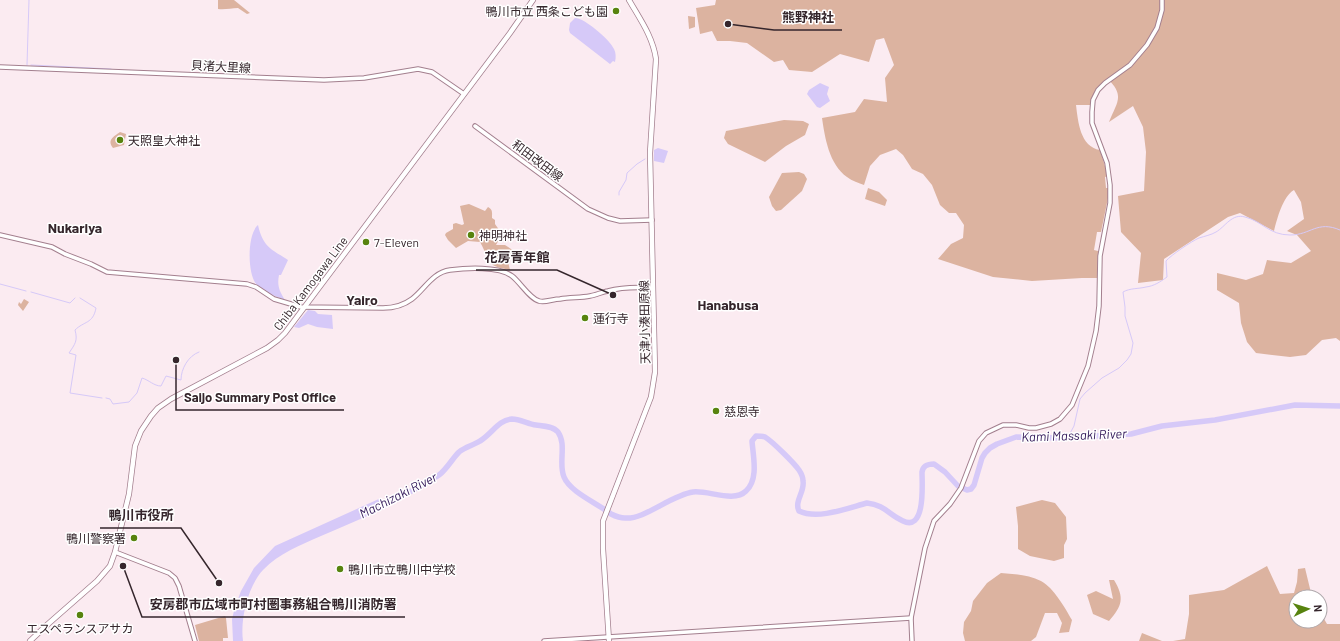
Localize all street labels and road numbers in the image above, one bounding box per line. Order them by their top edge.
street label: 貝渚大里線 [191,57,251,75]
street label: 和田改田線 [510,136,566,184]
street label: Chiba Kamogawa Line [270,233,350,333]
street label: 天津小湊田原線 [636,280,652,364]

